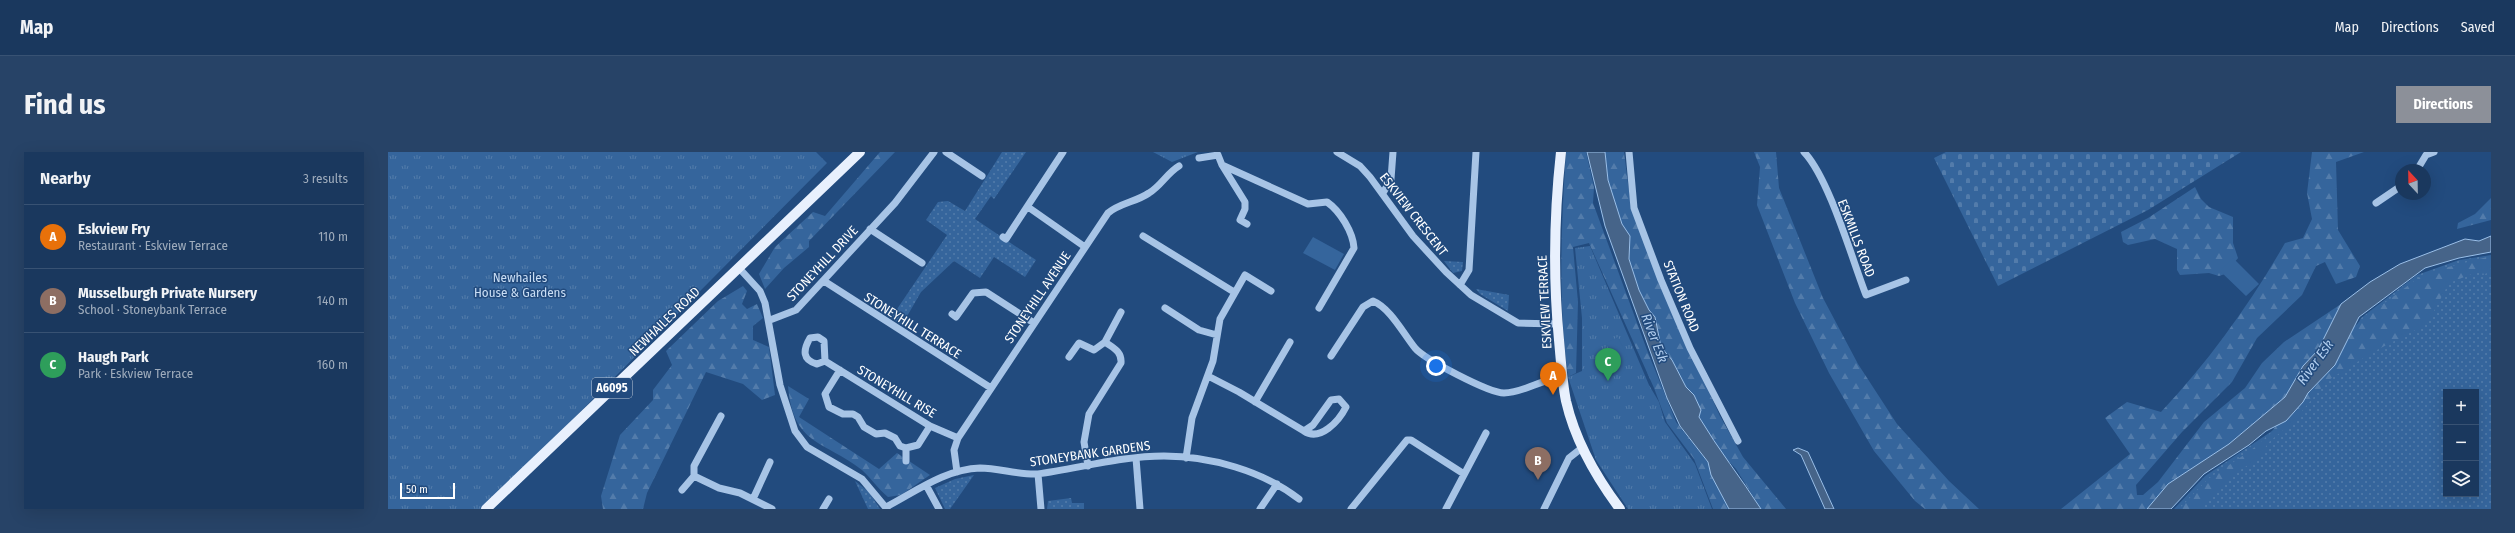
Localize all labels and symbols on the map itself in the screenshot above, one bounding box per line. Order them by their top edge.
north arrow [2395,164,2431,200]
street label: ESKVIEW CRESCENT [1377,170,1451,259]
street label: ESKMILLS ROAD [1835,197,1878,279]
street label: STONEYHILL DRIVE [784,223,861,304]
street label: STONEYHILL AVENUE [1001,249,1074,346]
street label: ESKVIEW TERRACE [1535,255,1554,349]
street label: STATION ROAD [1660,258,1703,334]
park label: Newhailes House & Gardens [474,270,566,300]
street label: NEWHAILES ROAD [626,284,703,359]
street label: STONEYHILL TERRACE [861,289,964,361]
water label: River Esk [1637,311,1672,365]
water label: River Esk [2293,336,2337,388]
pin: C [1595,348,1621,381]
your location [1426,356,1446,376]
street label: STONEYHILL RISE [855,362,939,421]
pin: A [1540,362,1566,395]
road number: A6095 [592,378,632,398]
street label: STONEYBANK GARDENS [1029,438,1151,469]
pin: B [1525,447,1551,480]
scale bar [400,481,455,500]

